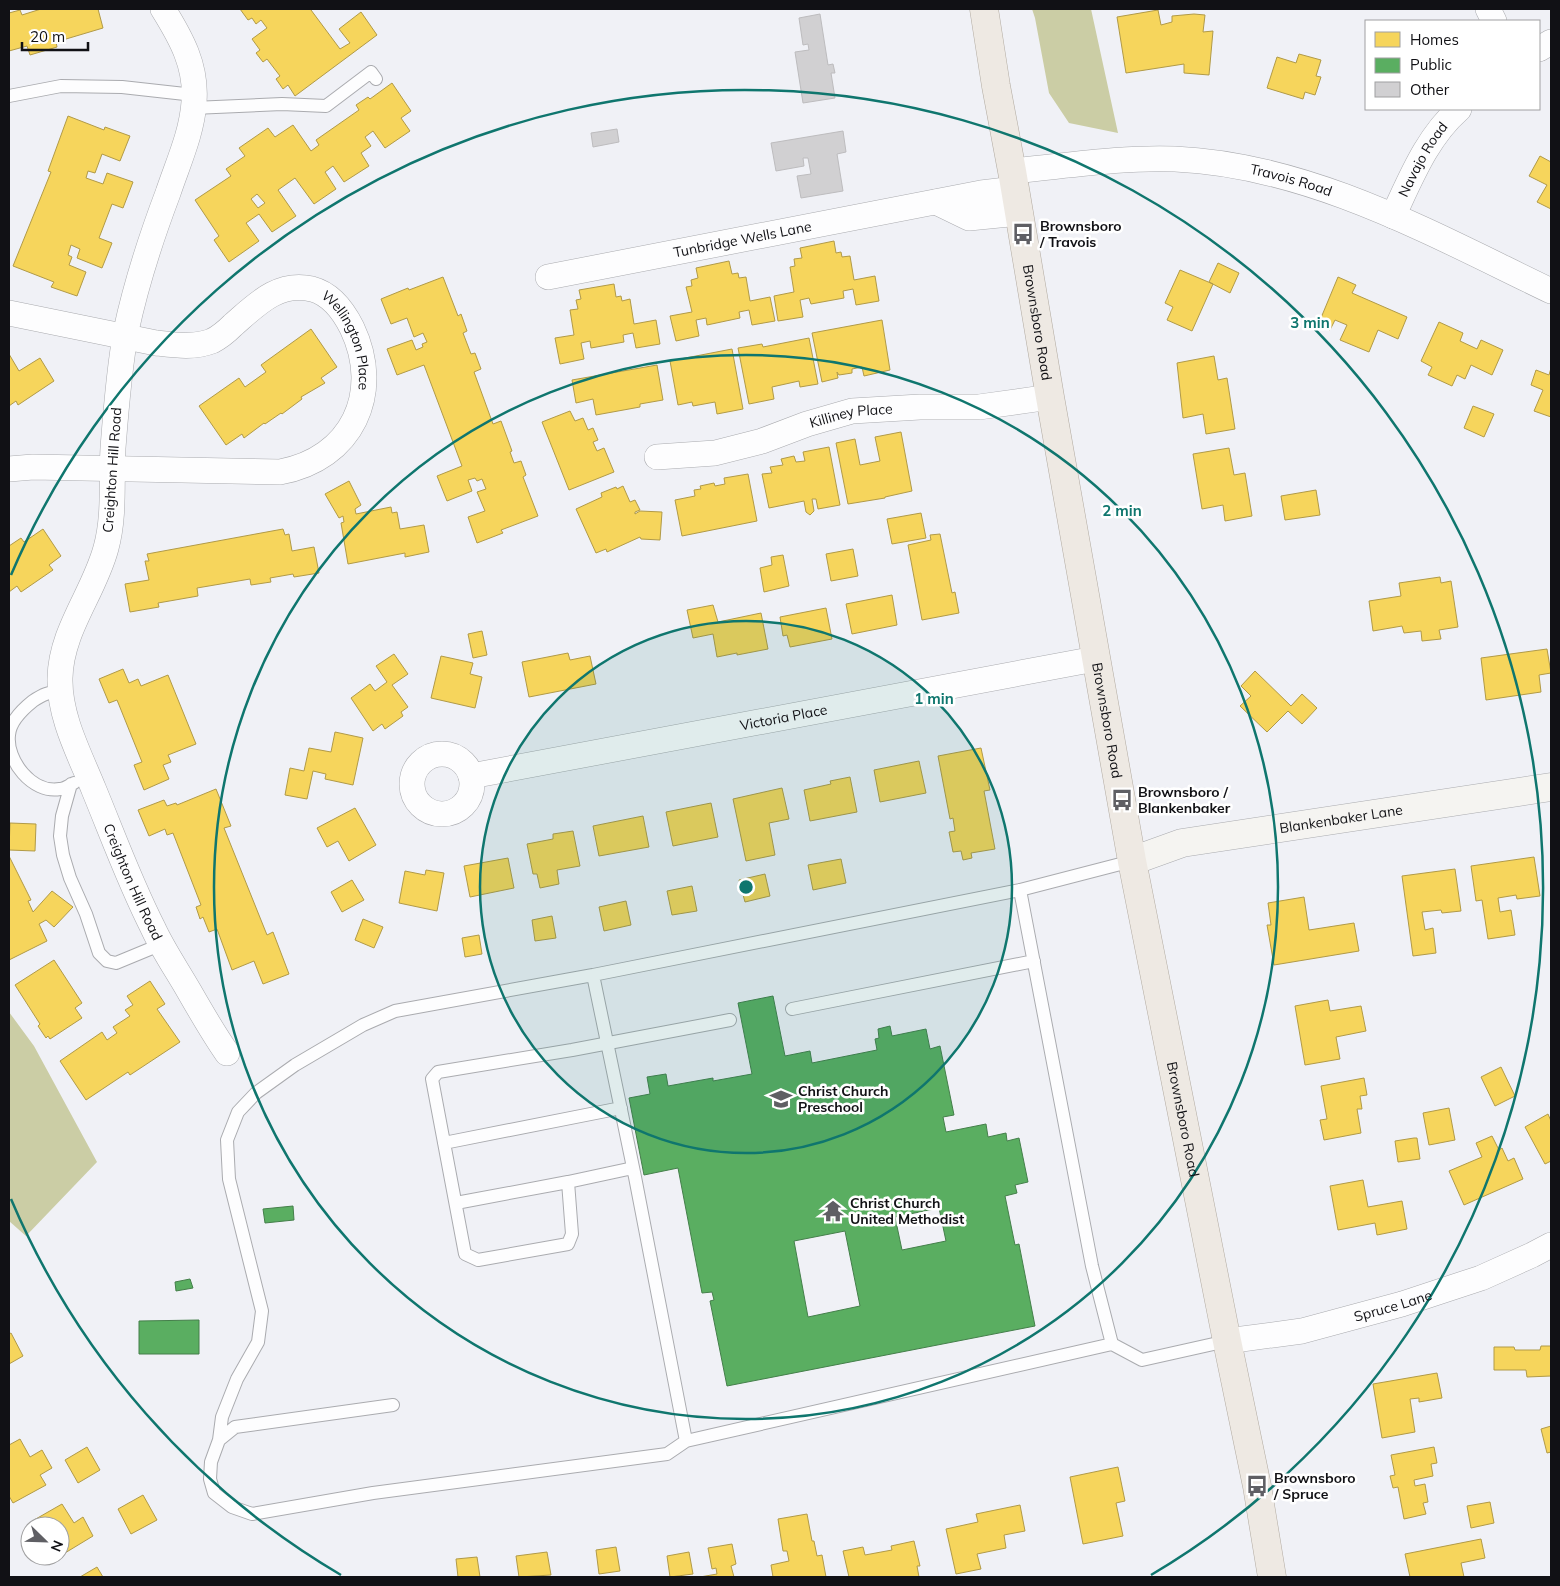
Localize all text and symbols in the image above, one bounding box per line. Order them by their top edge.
scale bar [22,20,89,52]
legend [1365,20,1540,110]
text: 20 m [30,27,65,46]
text: Homes [1410,30,1459,49]
text: Public [1410,55,1452,74]
text: Other [1410,80,1450,99]
street label: Navajo Road [1394,118,1451,200]
street label: Travois Road [1249,160,1335,200]
street label: Tunbridge Wells Lane [672,217,813,261]
place label: Brownsboro / Travois [1039,217,1122,251]
bus stop icon: Brownsboro / Travois [1010,221,1036,247]
street label: Brownsboro Road [1019,263,1056,382]
street label: Wellington Place [318,286,373,391]
text: 3 min [1290,313,1330,332]
street label: Killiney Place [807,400,893,432]
street label: Creighton Hill Road [99,407,125,533]
text: 2 min [1102,501,1142,520]
street label: Brownsboro Road [1088,661,1126,780]
text: 1 min [914,689,954,708]
street label: Victoria Place [738,700,829,734]
place label: Brownsboro / Blankenbaker [1138,783,1231,817]
bus stop icon: Brownsboro / Blankenbaker [1109,787,1135,813]
street label: Blankenbaker Lane [1278,801,1404,837]
street label: Creighton Hill Road [99,821,167,943]
centre of rings [737,878,755,896]
street label: Brownsboro Road [1163,1060,1203,1178]
place label: Christ Church Preschool [798,1082,889,1116]
school or university icon: Christ Church Preschool [768,1086,794,1112]
place label: Christ Church United Methodist [850,1194,965,1228]
temple icon: Christ Church United Methodist [820,1198,846,1224]
street label: Spruce Lane [1352,1286,1434,1326]
place label: Brownsboro / Spruce [1273,1469,1356,1503]
bus stop icon: Brownsboro / Spruce [1244,1473,1270,1499]
north arrow [20,1516,70,1566]
text: N [47,1538,67,1554]

